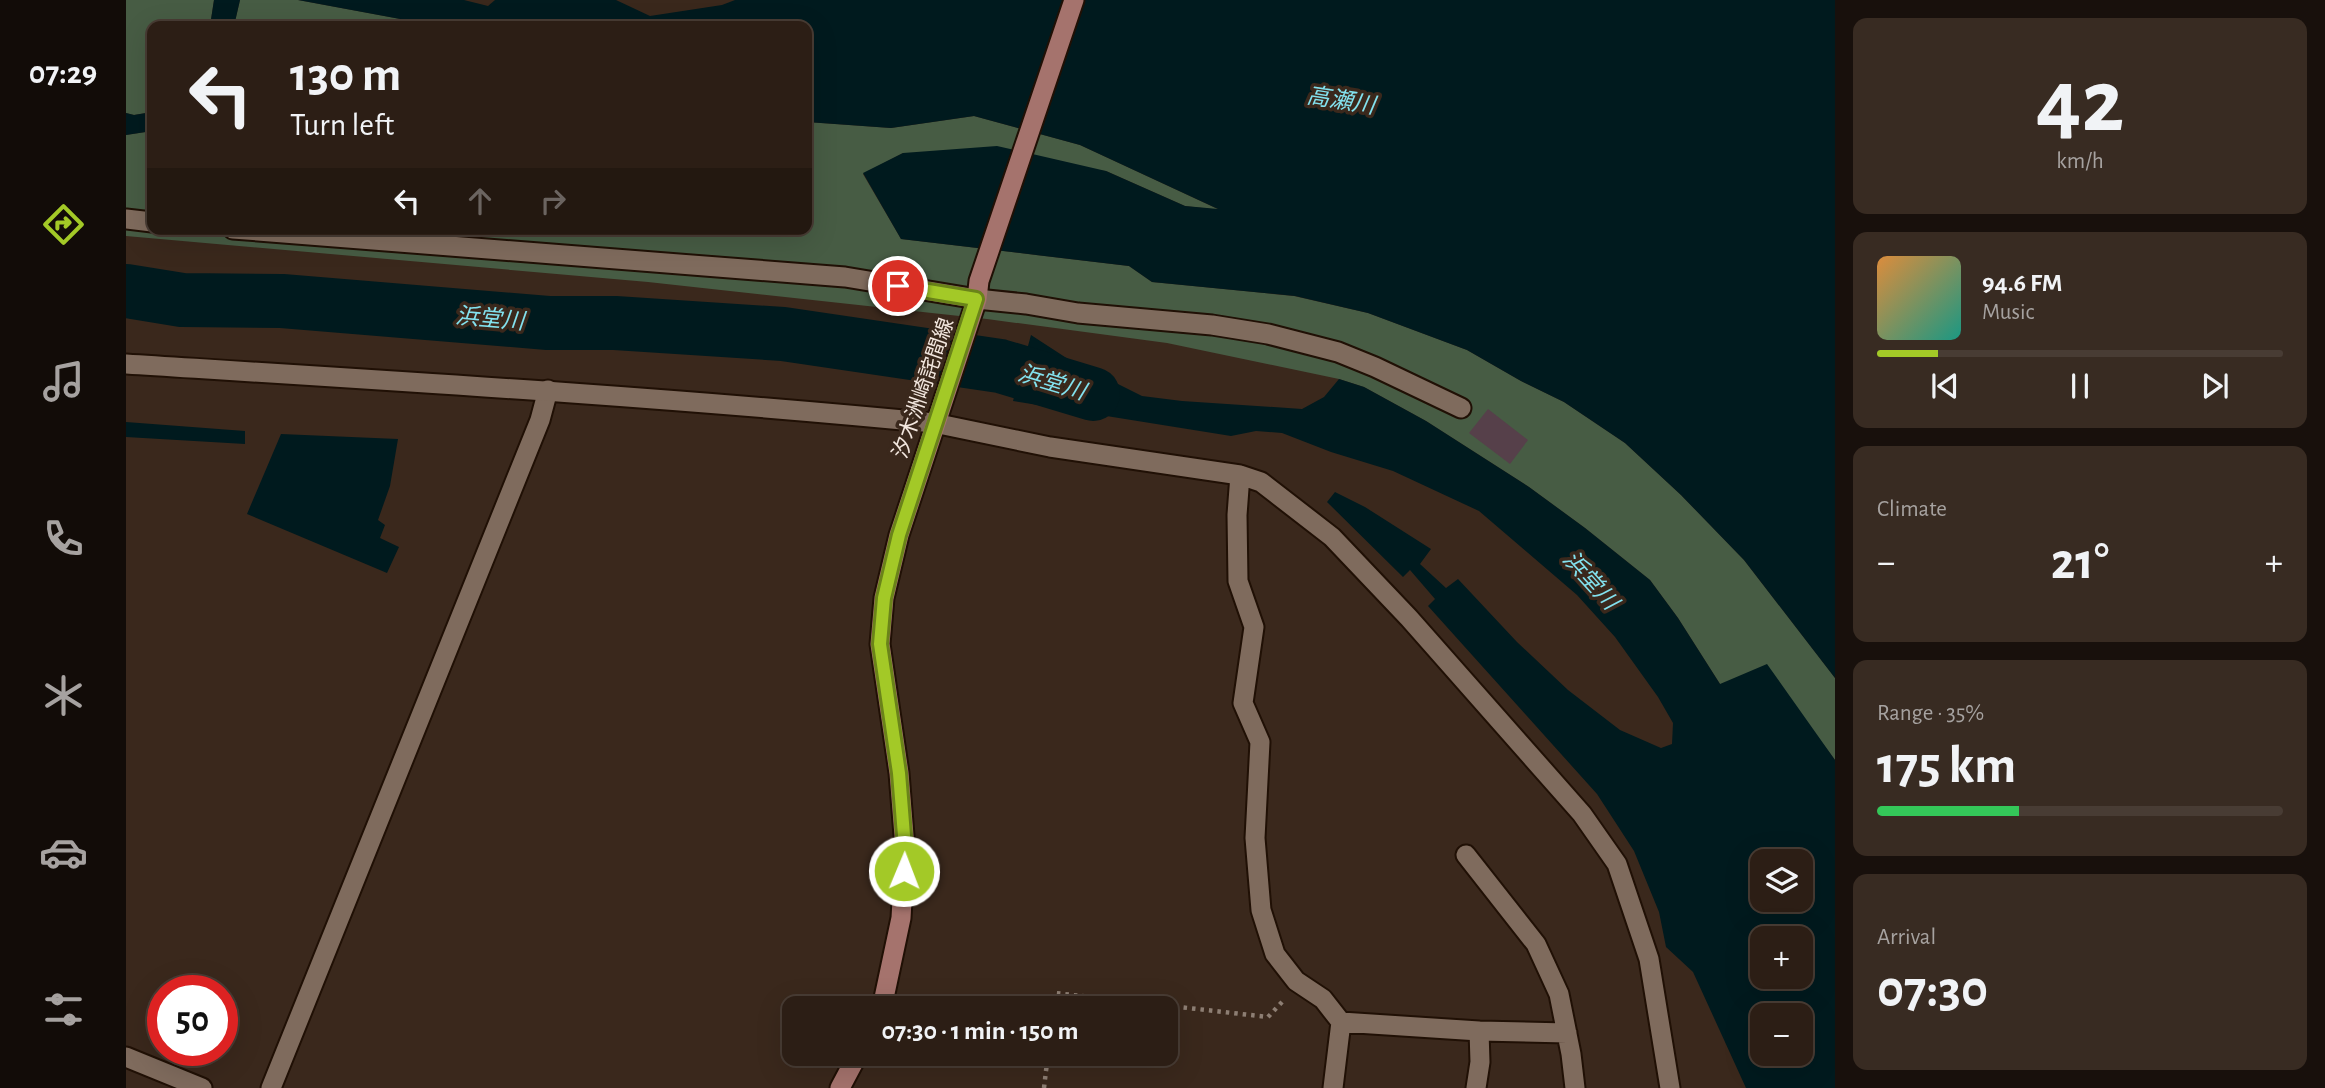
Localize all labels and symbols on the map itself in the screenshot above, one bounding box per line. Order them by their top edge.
water label: 高瀬川 [1305,83,1380,119]
pin [868,256,928,316]
water label: 浜堂川 [454,303,528,334]
street label: 汐木洲崎詫間線 [889,315,957,461]
water label: 浜堂川 [1015,360,1091,405]
water label: 浜堂川 [1558,546,1625,617]
position arrow [867,834,941,908]
speed limit sign: 50 [147,975,238,1066]

